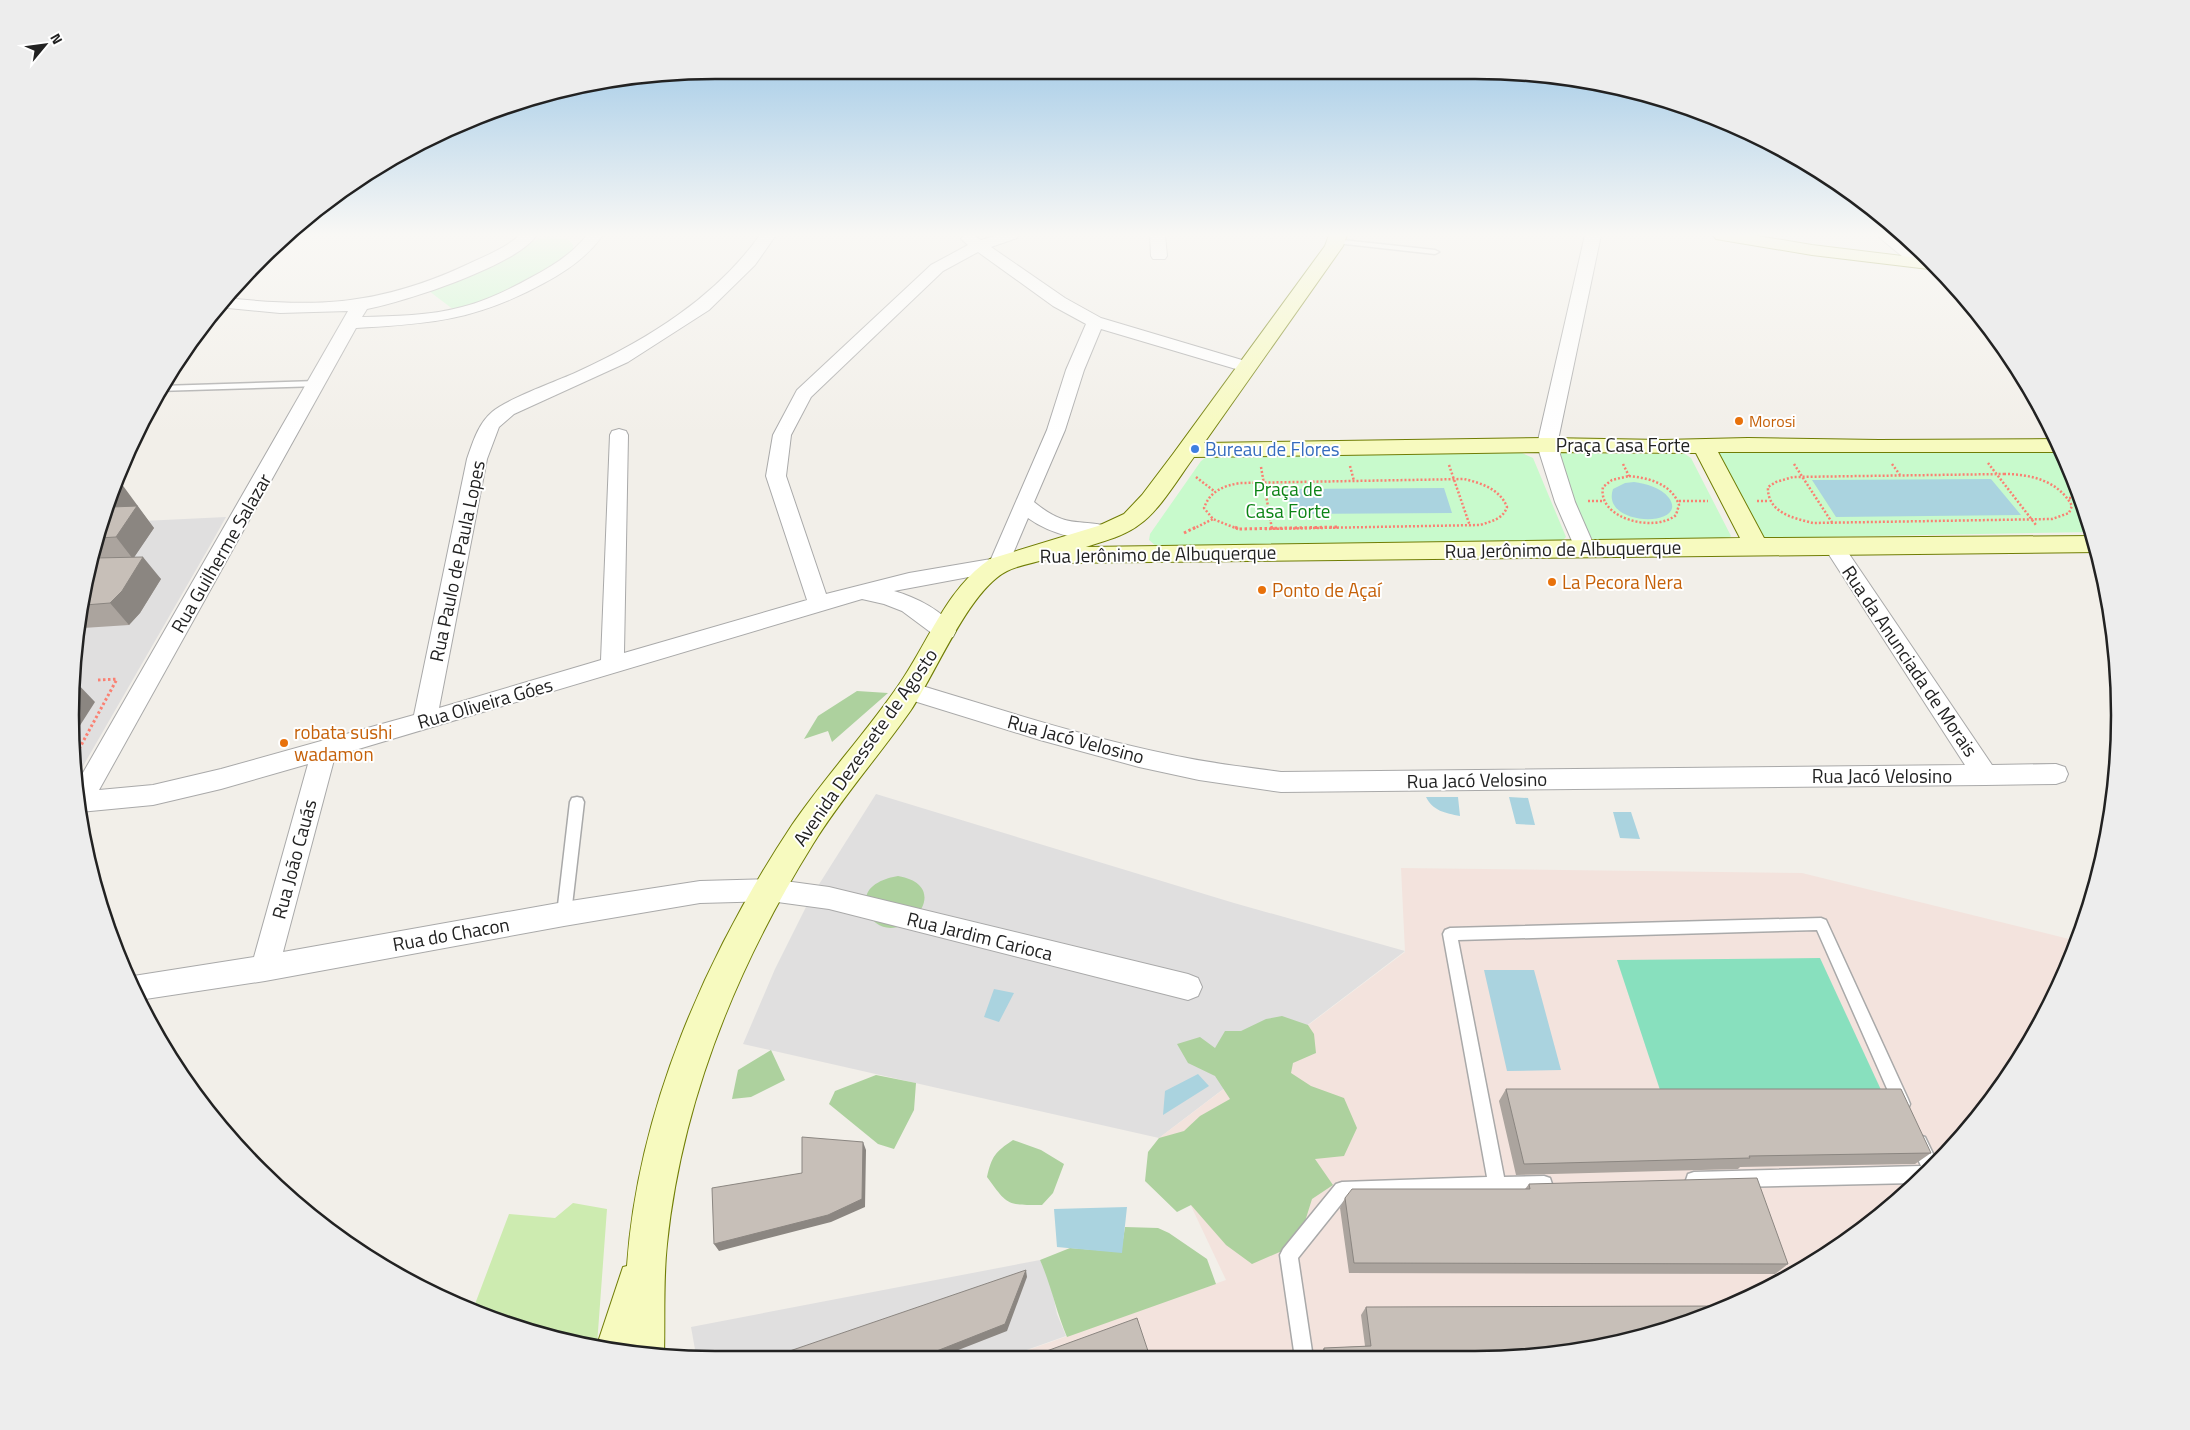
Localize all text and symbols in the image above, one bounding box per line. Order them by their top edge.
north arrow [20,20,70,70]
text: N [45,29,68,48]
place label: Morosi [1749,409,1796,433]
marker: Morosi [1733,415,1745,427]
street label: Praça Casa Forte [1556,430,1690,459]
place label: Bureau de Flores [1205,434,1340,463]
marker: Bureau de Flores [1189,443,1201,455]
street label: Rua Paulo de Paula Lopes [421,457,492,664]
street label: Rua Guilherme Salazar [163,467,278,638]
park label: Praça de Casa Forte [1246,474,1330,525]
street label: Rua Jerônimo de Albuquerque [1444,532,1682,565]
street label: Rua Jerônimo de Albuquerque [1039,537,1277,570]
street label: Rua da Anunciada de Morais [1835,559,1986,762]
place label: La Pecora Nera [1562,567,1683,596]
place label: Ponto de Açaí [1272,575,1383,604]
marker: La Pecora Nera [1546,576,1558,588]
marker: Ponto de Açaí [1256,584,1268,596]
street label: Avenida Dezessete de Agosto [785,642,944,852]
street label: Rua Oliveira Góes [414,669,556,736]
street label: Rua Jacó Velosino [1005,706,1148,771]
place label: robata sushi wadamon [294,717,392,768]
marker: robata sushi wadamon [278,737,290,749]
street label: Rua Jacó Velosino [1812,761,1952,790]
street label: Rua Jacó Velosino [1406,764,1547,795]
street label: Rua João Cauás [264,796,323,922]
street label: Rua Jardim Carioca [904,903,1057,968]
street label: Rua do Chacon [390,909,512,958]

